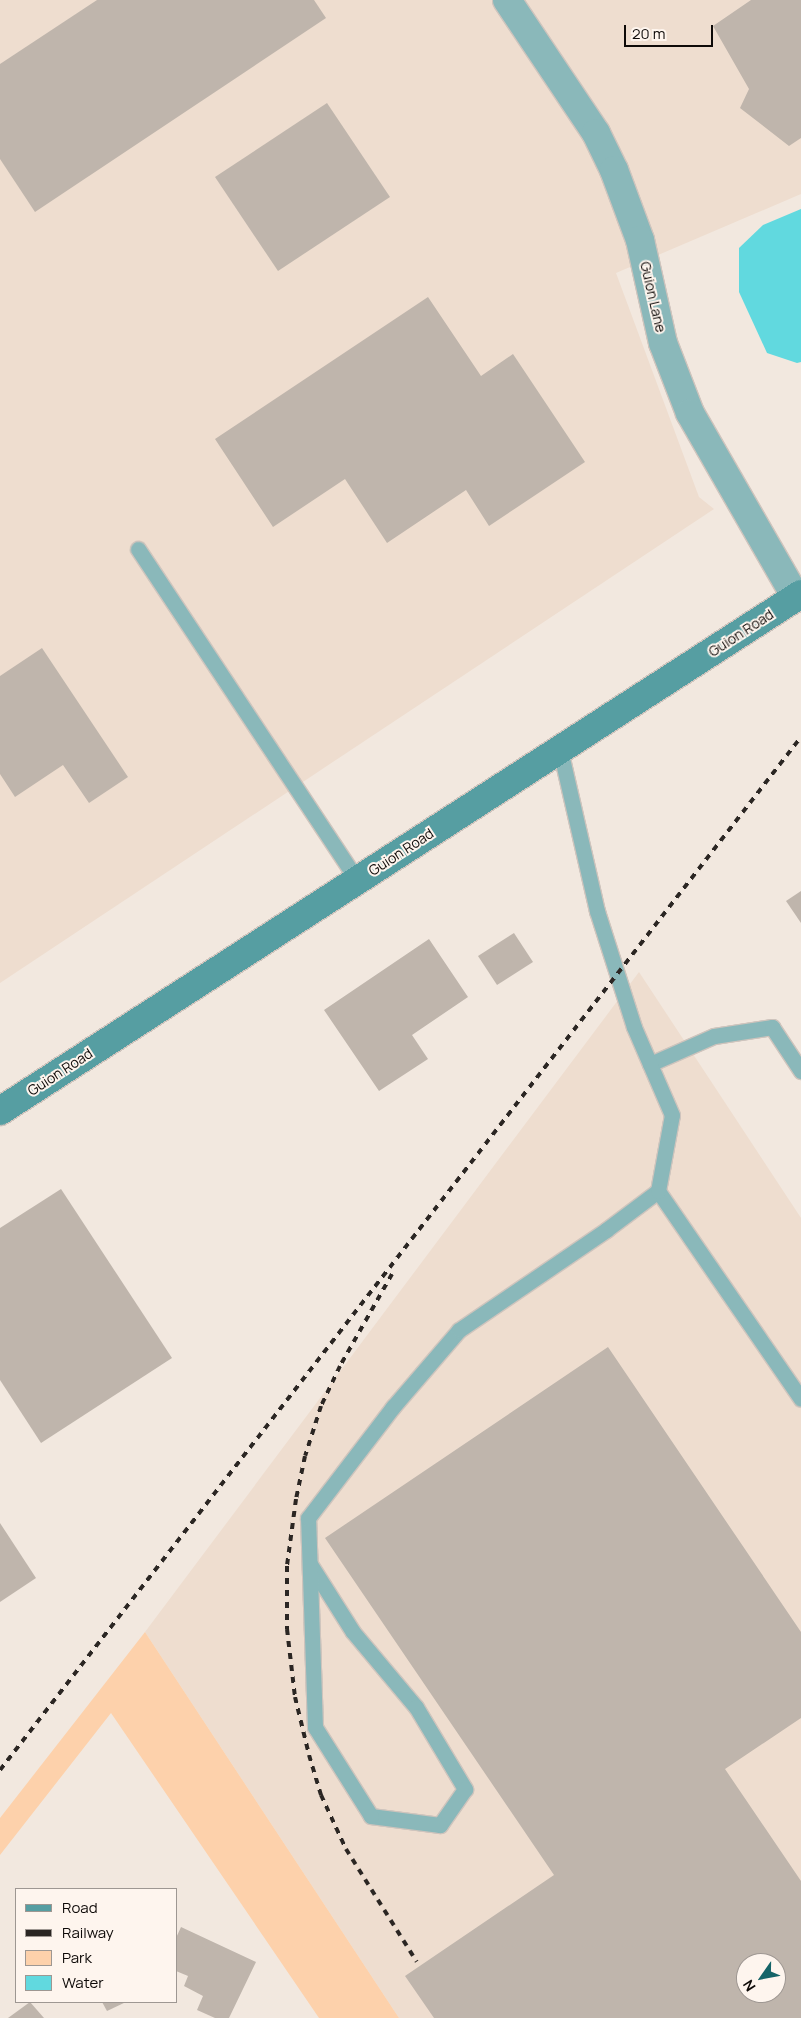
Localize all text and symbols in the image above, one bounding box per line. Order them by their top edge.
scale bar [626,15,715,47]
text: 20 m [632,23,665,44]
street label: Guion Lane [637,260,669,334]
street label: Guion Road [705,606,777,660]
street label: Guion Road [365,825,437,879]
street label: Guion Road [24,1045,96,1099]
legend [15,1888,178,2003]
text: Road [62,1897,98,1918]
text: Railway [62,1922,114,1943]
text: Park [62,1947,92,1968]
north arrow [736,1953,786,2003]
text: Water [62,1972,104,1993]
text: N [738,1977,760,1995]

